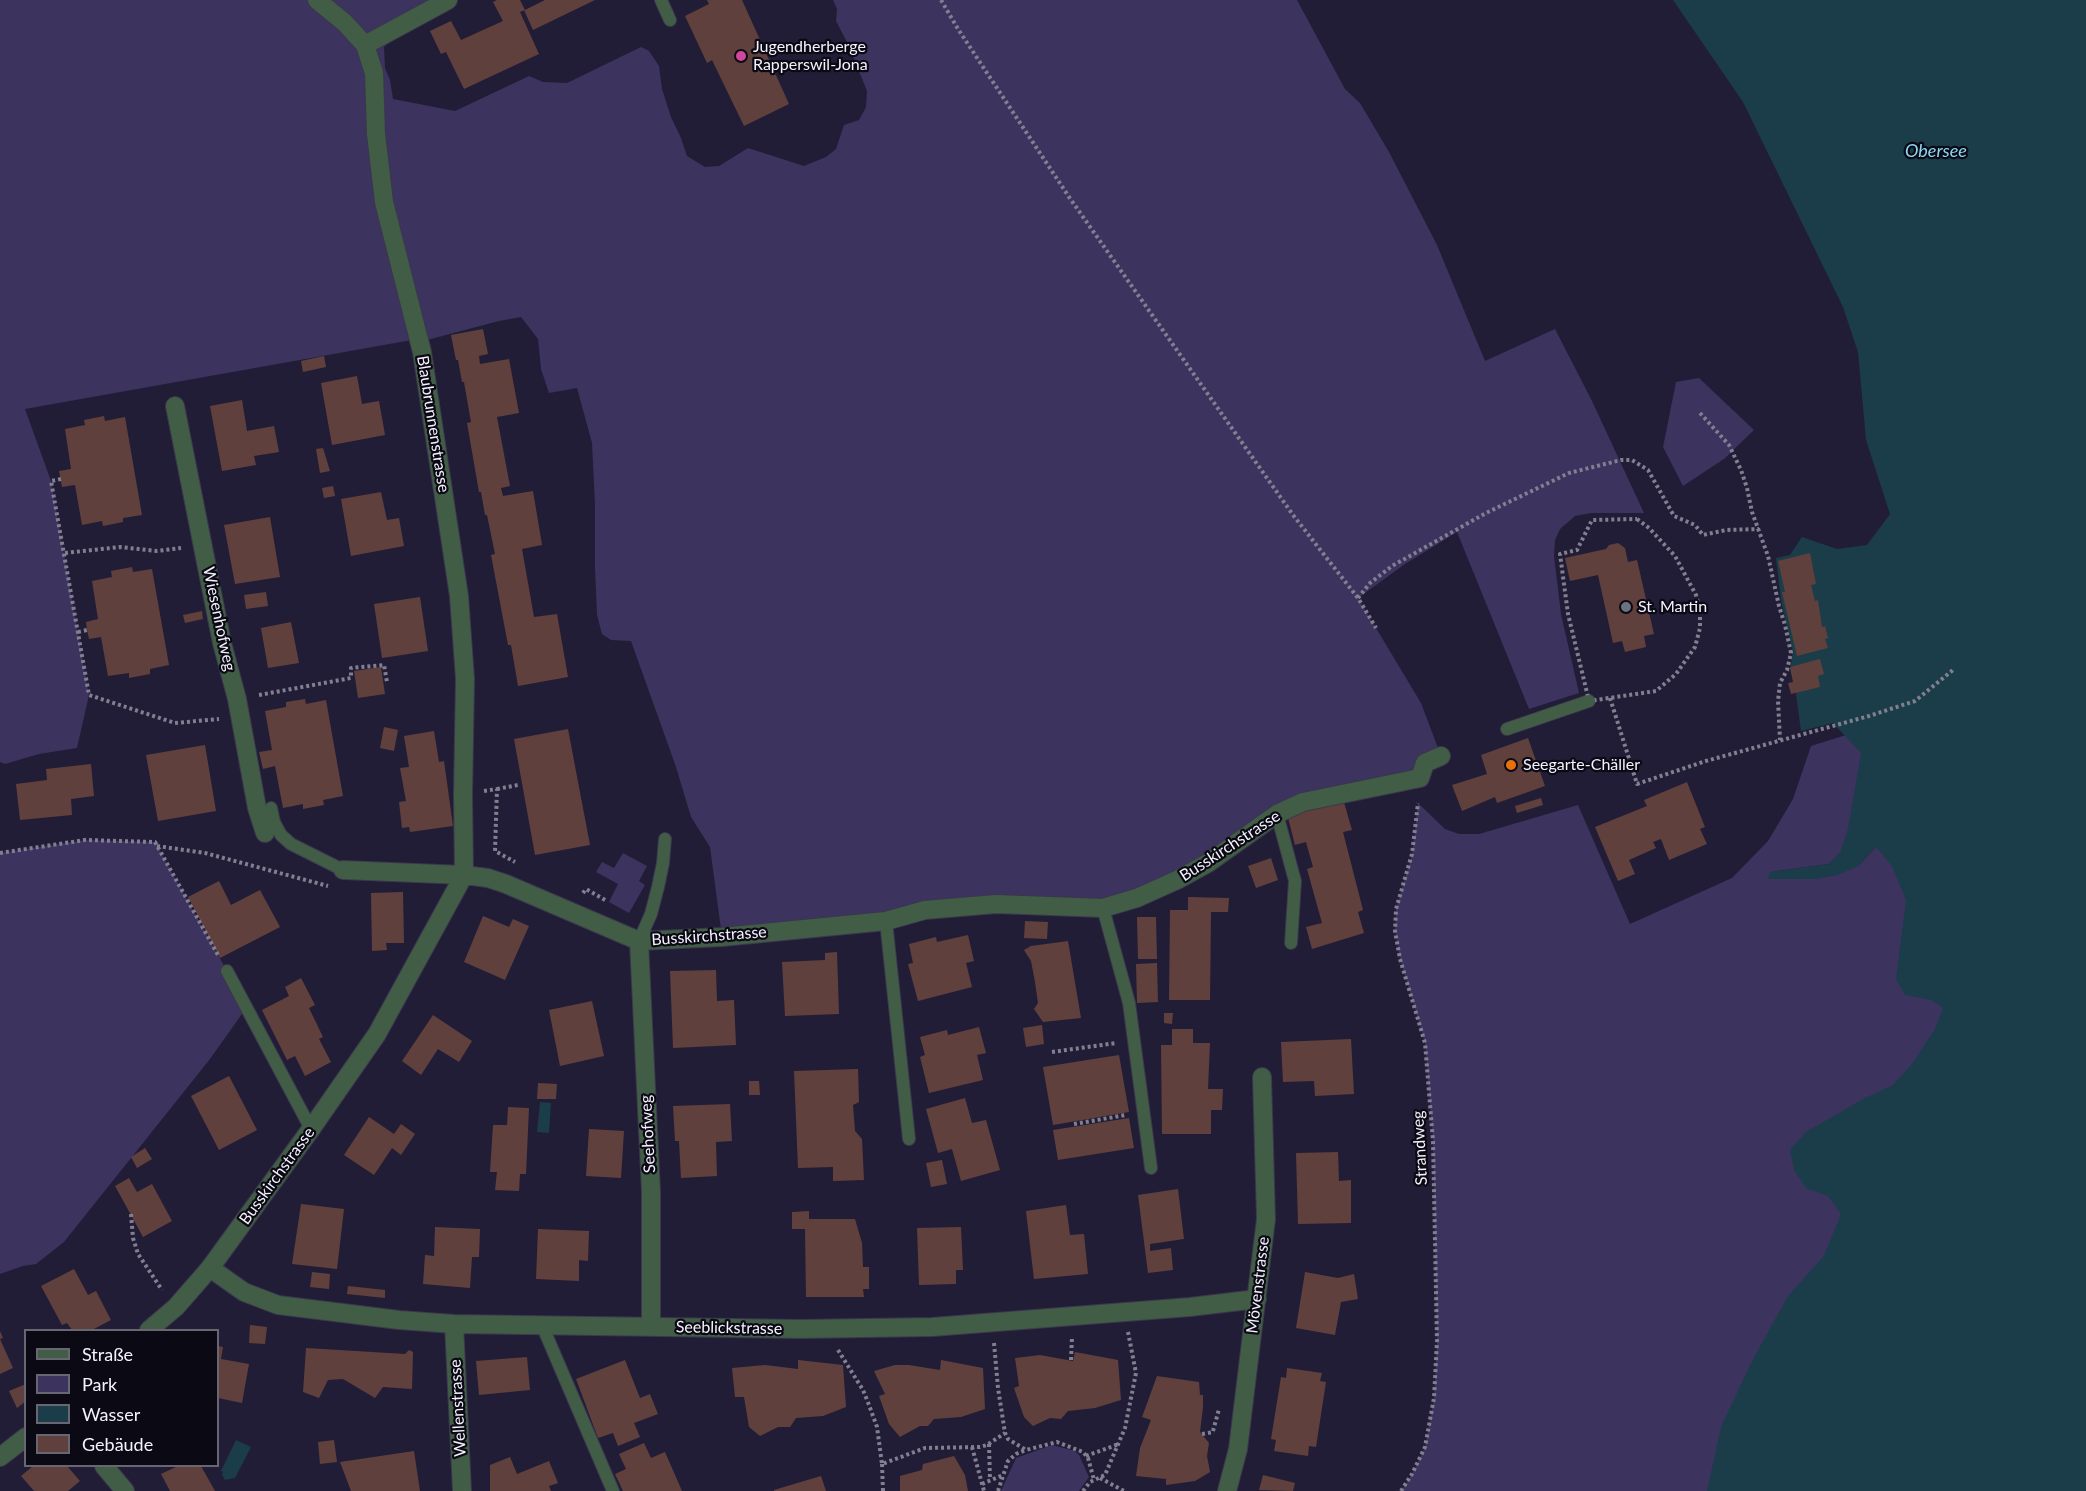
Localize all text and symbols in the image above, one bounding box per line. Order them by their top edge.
place label: Jugendherberge Rapperswil-Jona [753,37,868,75]
marker: Jugendherberge Rapperswil-Jona [734,49,748,63]
water label: Obersee [1905,140,1967,162]
street label: Blaubrunnenstrasse [413,354,453,494]
street label: Wiesenhofweg [199,565,239,673]
place label: St. Martin [1638,597,1707,617]
marker: St. Martin [1619,600,1633,614]
place label: Seegarte-Chäller [1523,755,1640,775]
marker: Seegarte-Chäller [1504,758,1518,772]
street label: Busskirchstrasse [1176,806,1284,886]
street label: Busskirchstrasse [651,922,767,950]
street label: Seehofweg [636,1094,660,1174]
street label: Strandweg [1408,1110,1432,1186]
street label: Busskirchstrasse [235,1124,319,1228]
street label: Mövenstrasse [1243,1235,1273,1335]
street label: Seeblickstrasse [676,1317,782,1339]
legend [24,1329,219,1467]
text: Straße [82,1343,133,1365]
street label: Wellenstrasse [446,1359,470,1457]
text: Park [82,1373,117,1395]
text: Wasser [82,1403,140,1425]
text: Gebäude [82,1433,153,1455]

